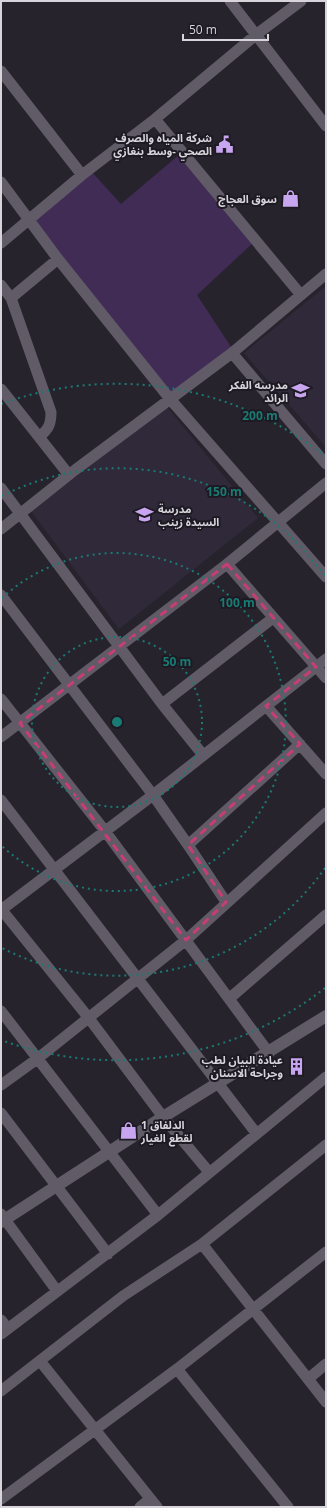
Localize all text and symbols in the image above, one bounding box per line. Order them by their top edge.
scale bar [183,16,268,42]
text: 50 m [189,21,217,38]
place label: شركة المياه والصرف الصحي -وسط بنغازي [113,130,212,161]
public building icon: شركة المياه والصرف الصحي -وسط بنغازي [215,134,235,154]
shop icon: سوق العجاج [280,189,300,209]
place label: سوق العجاج [218,191,277,207]
place label: مدرسه الفكر الرائد [228,377,288,405]
school or university icon: مدرسه الفكر الرائد [291,381,311,401]
text: 200 m [242,407,278,424]
text: 150 m [206,483,242,500]
place label: مدرسة السيدة زينب [158,501,219,529]
school or university icon: مدرسة السيدة زينب [135,505,155,525]
text: 100 m [219,594,255,611]
text: 50 m [163,653,191,670]
centre of rings [110,715,124,729]
place label: عيادة البيان لطب وجراحة الاسنان [201,1052,283,1080]
building icon: عيادة البيان لطب وجراحة الاسنان [286,1056,306,1076]
place label: الدلفاق 1 لقطع الغيار [140,1117,192,1147]
shop icon: الدلفاق 1 لقطع الغيار [118,1121,138,1141]

